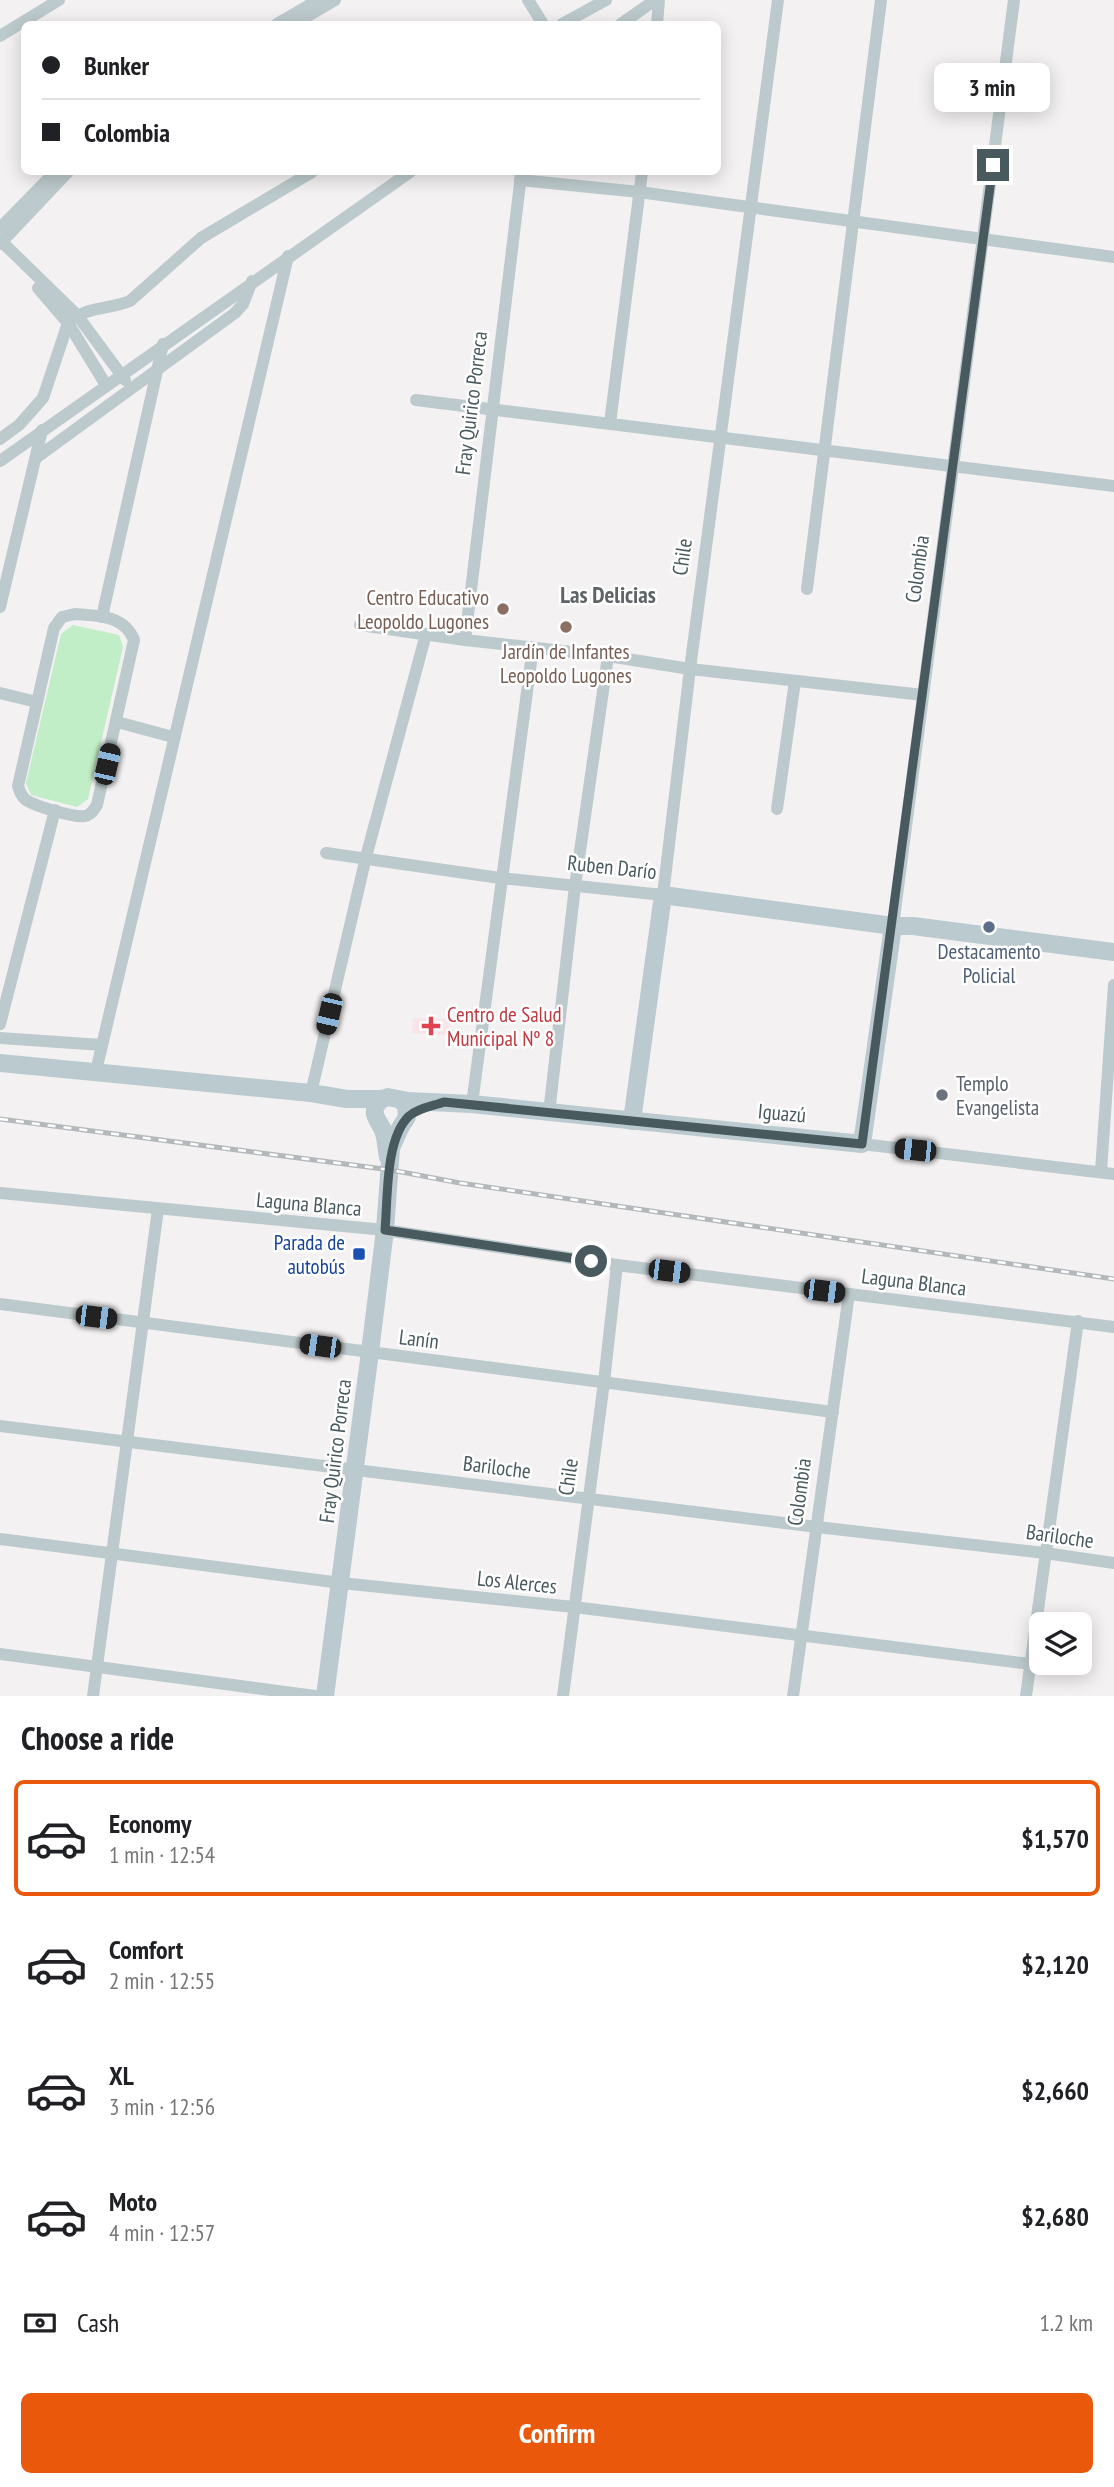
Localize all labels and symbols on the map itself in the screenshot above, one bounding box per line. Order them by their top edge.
callout: 3 min [935,64,1051,113]
route end [977,149,1009,181]
street label: Fray Quirico Porreca [449,330,493,476]
street label: Colombia [899,534,935,604]
street label: Chile [666,537,698,577]
district label: Las Delicias [560,580,656,609]
place label: Centro Educativo Leopoldo Lugones [357,584,489,635]
marker: Centro Educativo Leopoldo Lugones [495,601,511,617]
marker: Jardín de Infantes Leopoldo Lugones [558,619,574,635]
place label: Jardín de Infantes Leopoldo Lugones [500,638,632,689]
car [93,741,122,787]
street label: Ruben Darío [566,849,658,885]
marker: Destacamento Policial [981,919,997,935]
place label: Destacamento Policial [937,938,1041,989]
car [315,991,344,1037]
place label: Centro de Salud Municipal Nº 8 [447,1001,562,1052]
marker: Centro de Salud Municipal Nº 8 [421,1016,441,1036]
place label: Templo Evangelista [956,1070,1039,1121]
marker: Templo Evangelista [934,1087,950,1103]
street label: Iguazú [757,1097,807,1129]
car [894,1137,937,1163]
street label: Laguna Blanca [255,1186,363,1222]
place label: Parada de autobús [274,1229,345,1280]
route start [575,1245,607,1277]
marker: Parada de autobús [351,1246,367,1262]
car [647,1258,692,1284]
street label: Laguna Blanca [860,1262,968,1302]
car [802,1278,847,1304]
car [74,1304,119,1330]
street label: Lanín [398,1323,440,1355]
car [298,1333,343,1359]
street label: Fray Quirico Porreca [313,1378,357,1524]
street label: Bariloche [462,1449,532,1485]
street label: Chile [552,1457,584,1497]
street label: Colombia [781,1457,817,1527]
street label: Bariloche [1024,1518,1096,1554]
street label: Los Alerces [476,1564,558,1600]

